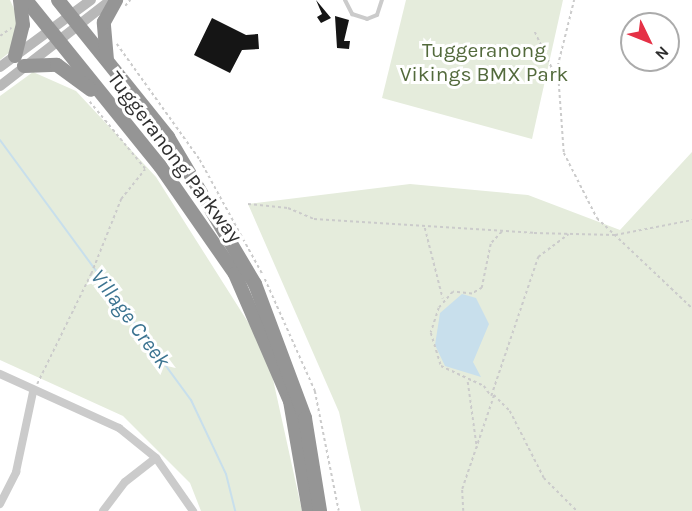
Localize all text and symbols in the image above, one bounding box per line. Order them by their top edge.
north arrow [620,12,680,72]
park label: Tuggeranong Vikings BMX Park [400,37,568,87]
text: N [651,43,673,64]
street label: Tuggeranong Parkway [102,66,248,248]
water label: Village Creek [84,265,176,373]

